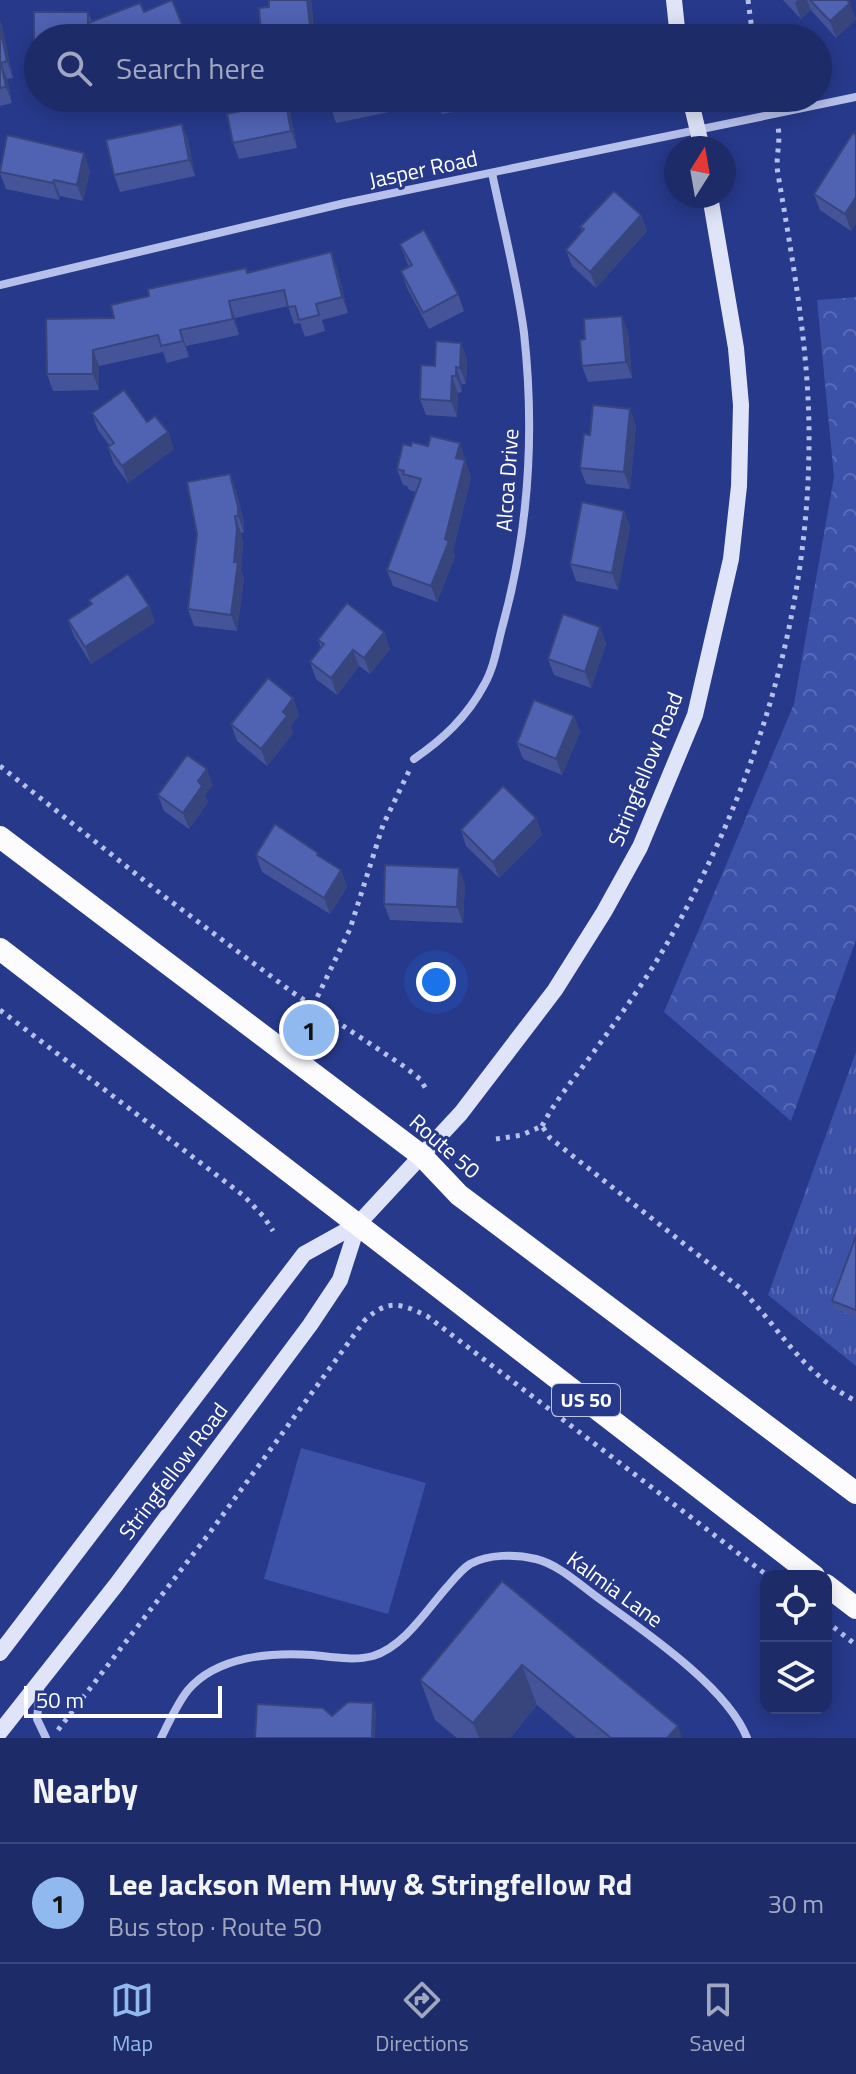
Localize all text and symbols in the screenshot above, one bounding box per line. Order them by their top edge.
search box [24,24,832,112]
text: Search here [116,45,265,91]
icon: search [52,46,96,90]
north arrow [664,136,736,208]
street label: Jasper Road [365,141,481,197]
street label: Alcoa Drive [486,427,528,533]
street label: Stringfellow Road [598,687,692,851]
your location [416,962,456,1002]
pin: 1 [283,1000,335,1060]
street label: Route 50 [402,1105,488,1187]
road number: US 50 [552,1384,620,1416]
street label: Stringfellow Road [110,1395,236,1547]
street label: Kalmia Lane [560,1542,670,1636]
map controls [760,1570,832,1714]
button: locate [760,1570,832,1642]
button: layers [760,1642,832,1714]
scale bar [24,1682,222,1718]
text: 50 m [36,1683,84,1717]
text: Nearby [32,1764,138,1816]
text: Lee Jackson Mem Hwy & Stringfellow Rd [108,1861,632,1907]
text: 1 [51,1884,65,1923]
text: 30 m [767,1884,824,1923]
text: Bus stop · Route 50 [108,1907,322,1946]
tab: Map [110,1978,154,2060]
tab: Directions [375,1978,469,2060]
tab: Saved [690,1978,746,2060]

